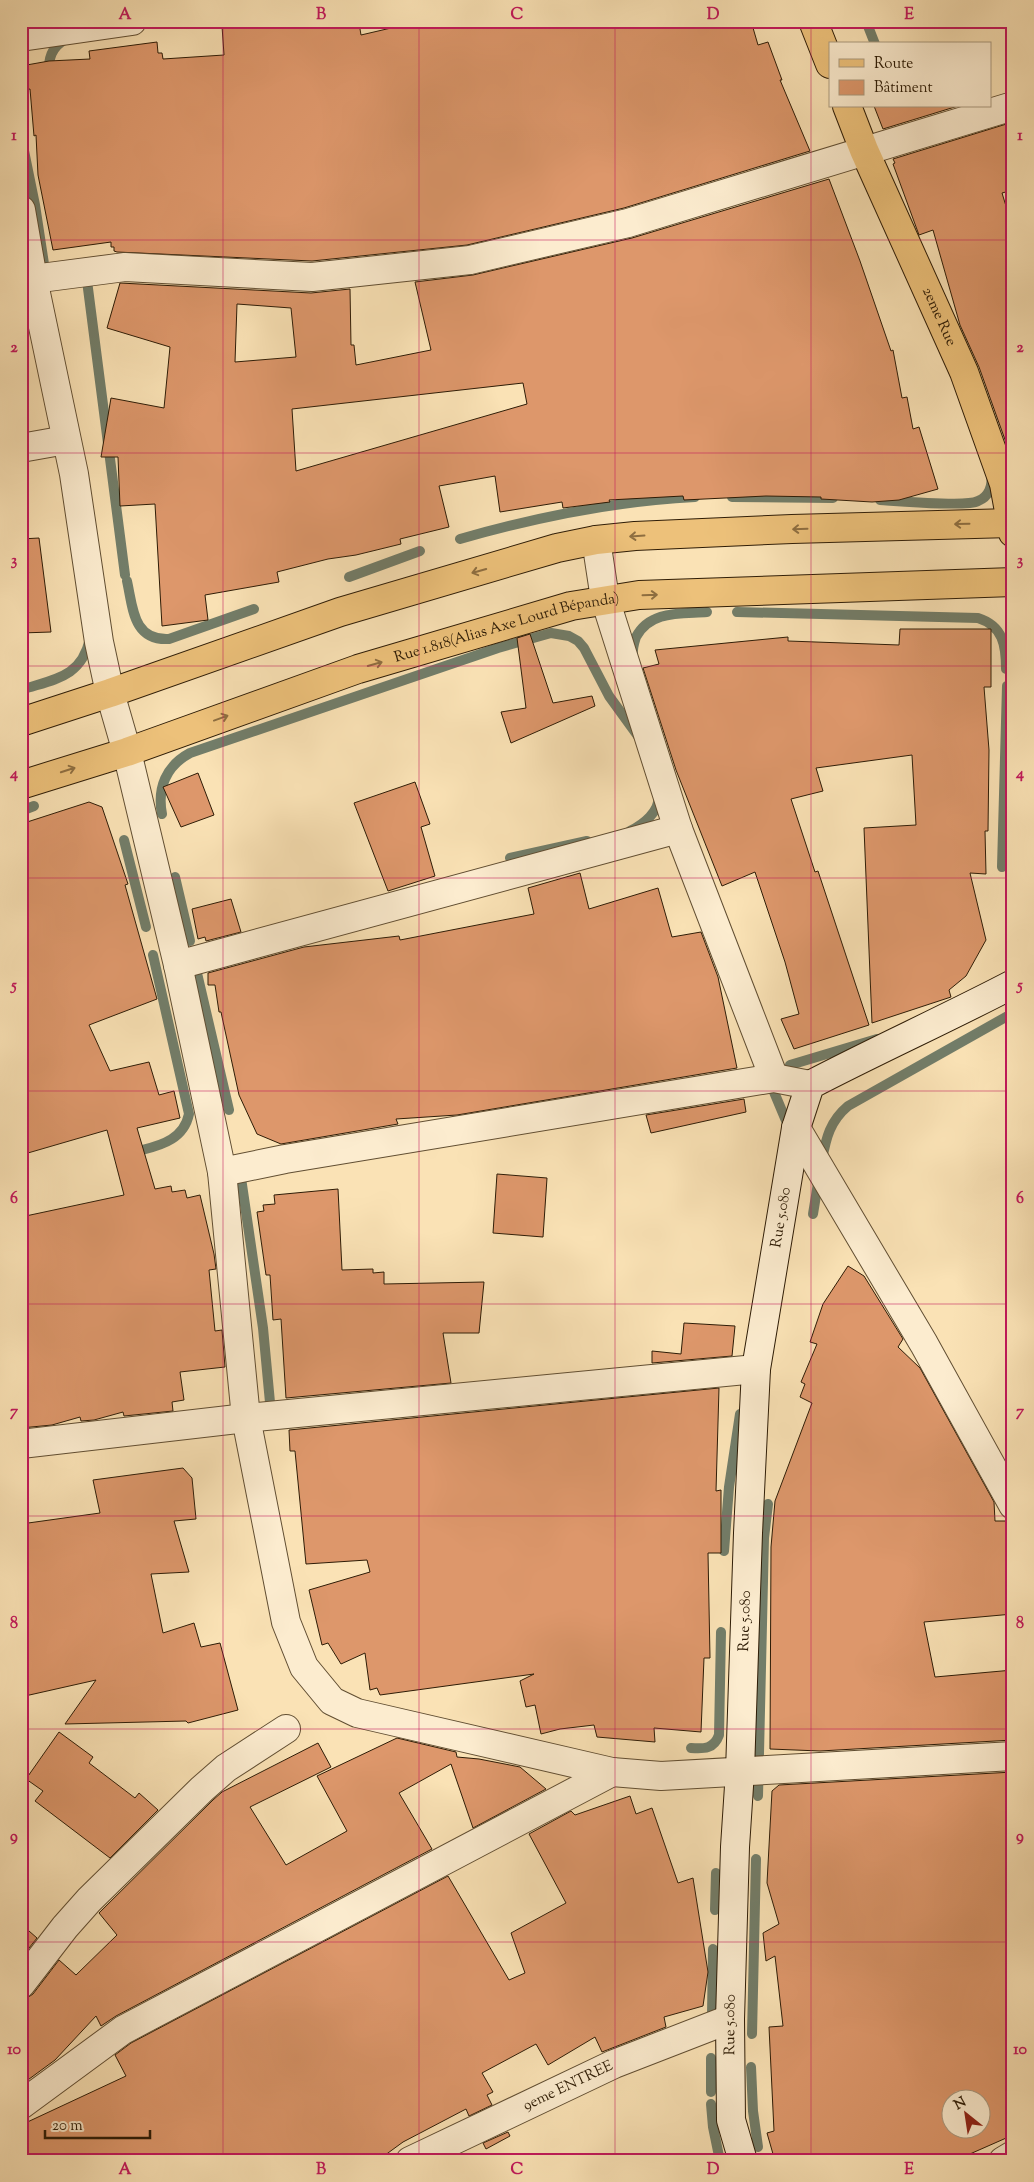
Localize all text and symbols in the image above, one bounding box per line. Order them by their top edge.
text: A [119,4,132,27]
text: B [316,4,326,27]
text: C [511,4,524,27]
text: D [707,4,720,27]
text: E [904,4,914,27]
legend [829,42,992,108]
text: Route [874,54,913,75]
text: Bâtiment [874,78,933,99]
text: 1 [11,125,17,148]
text: 1 [1017,125,1023,148]
street label: 2eme Rue [917,284,961,349]
text: 2 [10,337,18,360]
text: 2 [1016,337,1024,360]
one-way arrow [954,520,970,529]
one-way arrow [792,524,808,533]
one-way arrow [630,531,646,540]
text: 3 [11,550,18,573]
text: 3 [1017,550,1024,573]
one-way arrow [471,566,487,576]
street label: Rue 1.818(Alias Axe Lourd Bépanda) [392,588,621,668]
one-way arrow [642,590,658,599]
one-way arrow [366,658,382,668]
one-way arrow [213,713,229,722]
text: 4 [9,763,18,786]
text: 4 [1015,763,1024,786]
one-way arrow [59,765,75,775]
text: 5 [9,975,17,998]
text: 5 [1015,975,1023,998]
street label: Rue 5.080 [766,1185,797,1249]
text: 6 [10,1188,18,1211]
text: 6 [1016,1188,1024,1211]
text: 7 [10,1401,19,1424]
text: 7 [1016,1401,1025,1424]
street label: Rue 5.080 [734,1590,757,1652]
text: 8 [10,1613,18,1636]
text: 8 [1016,1613,1024,1636]
text: 9 [10,1826,18,1849]
text: 9 [1016,1826,1024,1849]
street label: Rue 5.080 [719,1994,741,2055]
text: 10 [7,2039,21,2062]
text: 10 [1013,2039,1027,2062]
street label: 9eme ENTREE [520,2055,616,2116]
north arrow [942,2090,992,2140]
text: N [951,2093,970,2116]
scale bar [45,2107,150,2139]
text: 20 m [52,2116,83,2137]
text: A [119,2159,132,2182]
text: B [316,2159,326,2182]
text: C [511,2159,524,2182]
text: D [707,2159,720,2182]
text: E [904,2159,914,2182]

